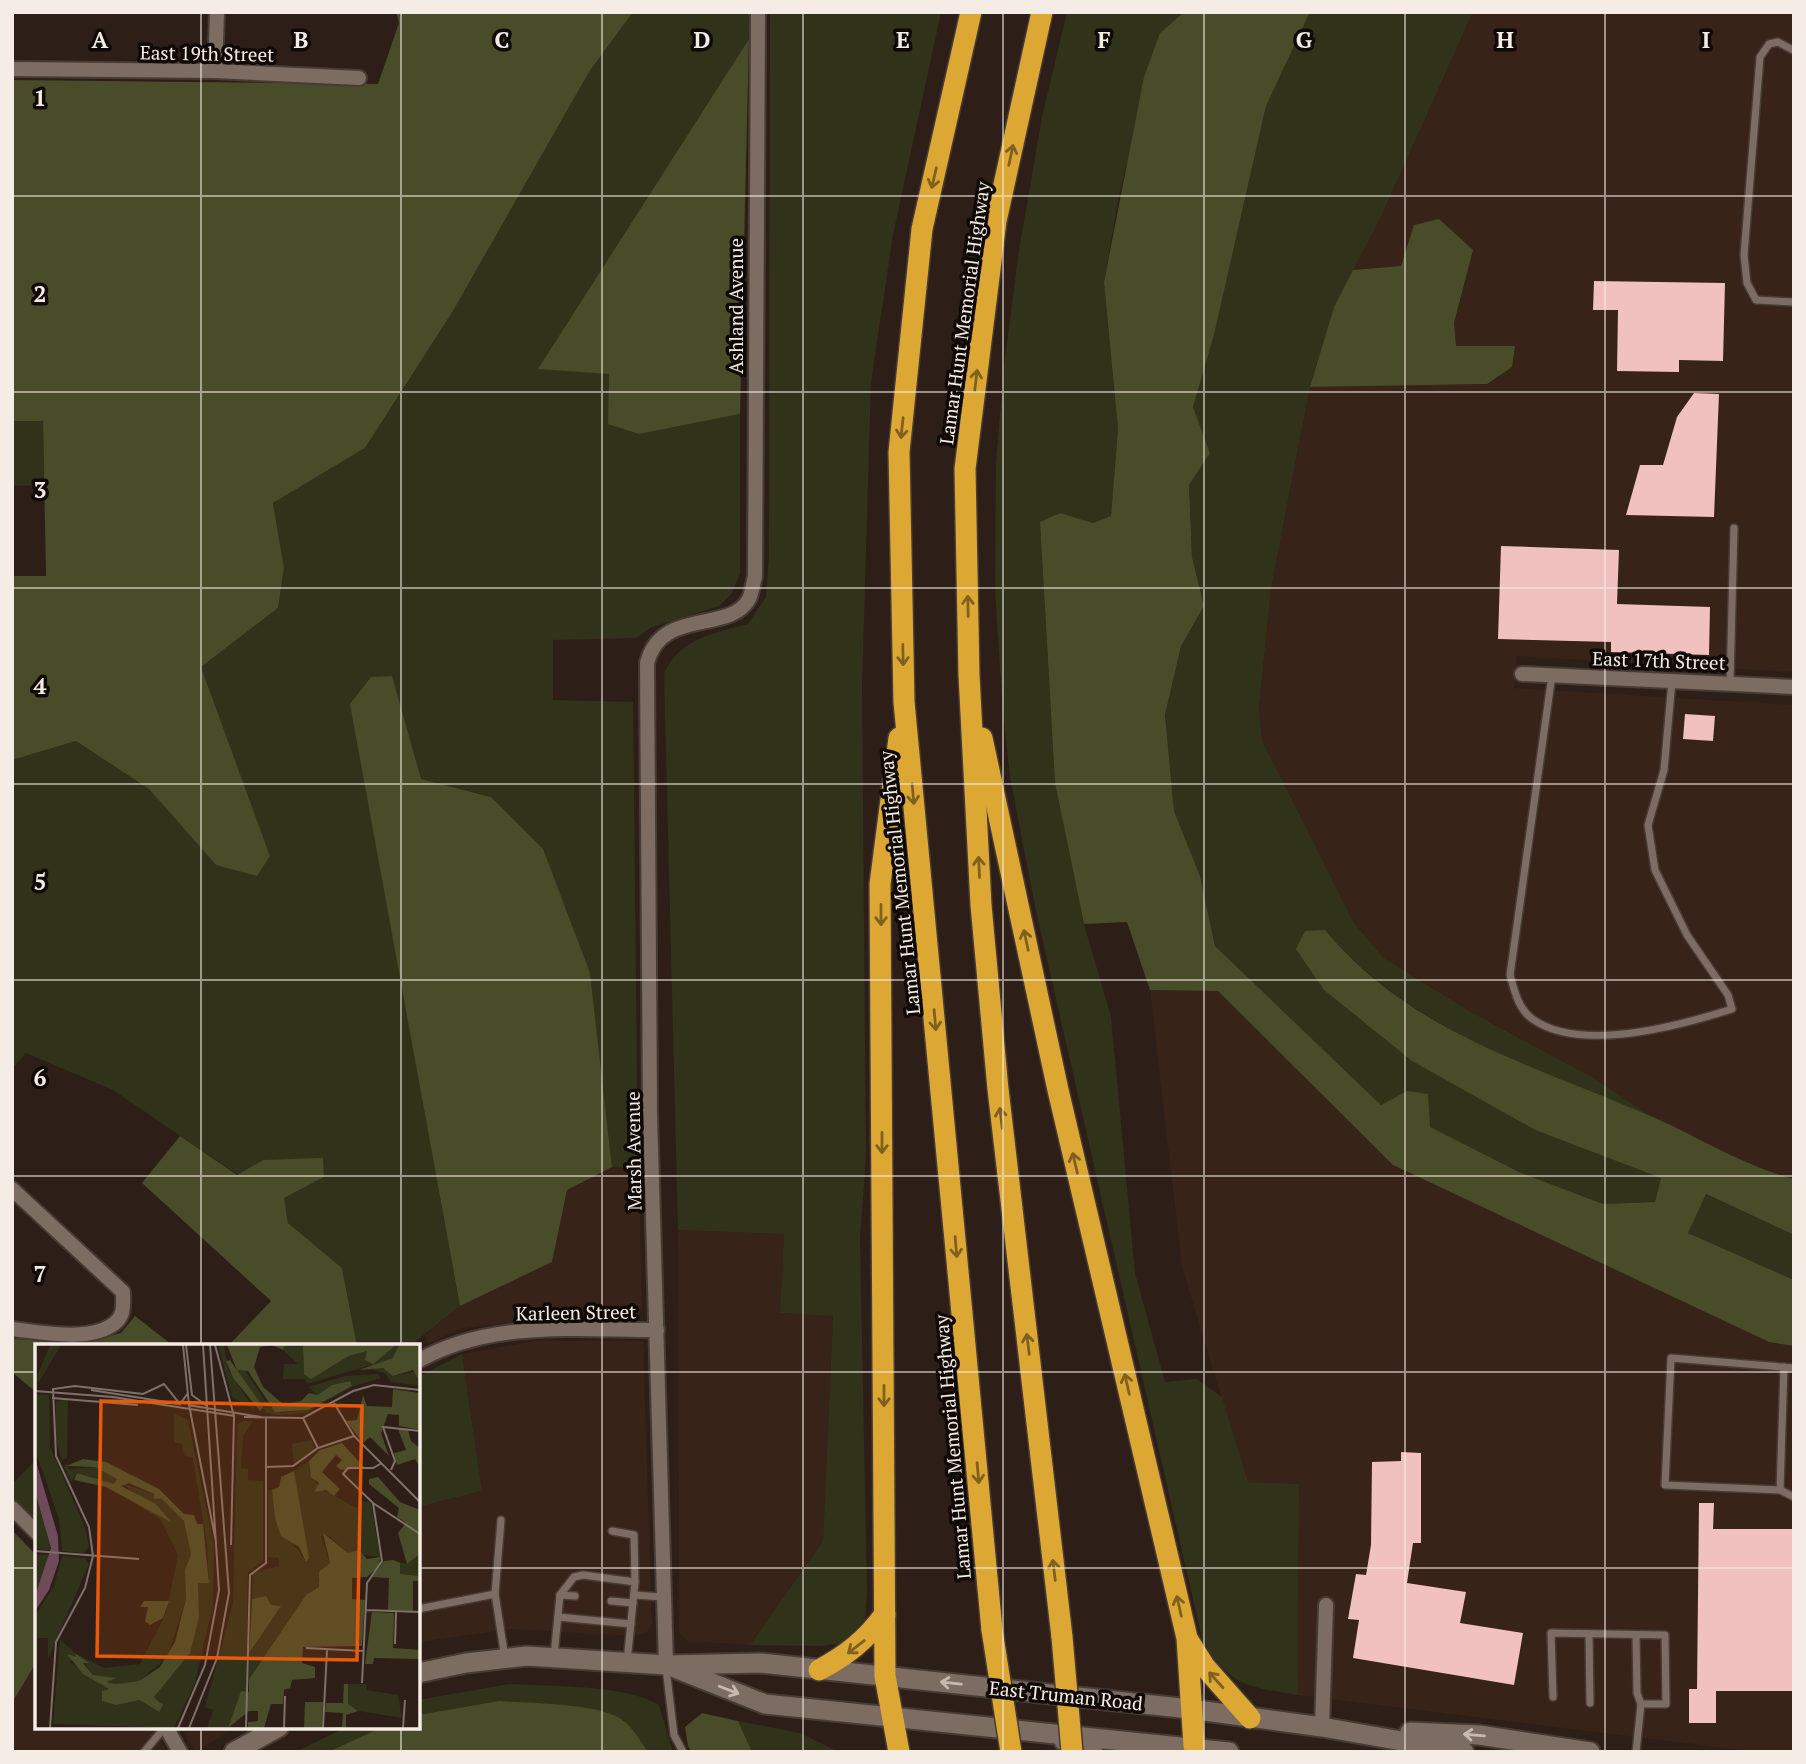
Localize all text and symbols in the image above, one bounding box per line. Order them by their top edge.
text: A [92,24,109,55]
text: B [294,24,309,55]
text: C [495,24,510,55]
text: D [694,24,711,55]
text: E [896,24,910,55]
text: F [1097,24,1111,55]
text: G [1296,24,1313,55]
text: H [1496,24,1514,55]
text: I [1702,24,1710,55]
street label: East 19th Street [140,39,274,67]
text: 1 [34,82,47,113]
one-way arrow [1004,144,1018,167]
one-way arrow [926,166,940,189]
street label: Lamar Hunt Memorial Highway [933,180,995,446]
street label: Ashland Avenue [723,238,748,374]
text: 2 [34,278,47,309]
one-way arrow [970,369,983,392]
one-way arrow [895,416,908,439]
text: 3 [34,474,47,505]
one-way arrow [961,595,974,618]
one-way arrow [896,643,910,666]
street label: East 17th Street [1592,645,1726,675]
text: 4 [34,670,47,701]
street label: Lamar Hunt Memorial Highway [873,749,925,1016]
one-way arrow [907,782,920,805]
one-way arrow [973,855,986,878]
text: 5 [34,866,47,897]
one-way arrow [874,904,888,927]
one-way arrow [1019,929,1033,952]
one-way arrow [929,1009,942,1031]
text: 6 [34,1062,47,1093]
street label: Marsh Avenue [619,1091,647,1211]
one-way arrow [995,1107,1008,1129]
one-way arrow [875,1131,889,1154]
one-way arrow [1068,1152,1081,1175]
one-way arrow [950,1235,963,1258]
text: 7 [34,1258,47,1289]
street label: Karleen Street [515,1298,637,1326]
street label: Lamar Hunt Memorial Highway [928,1313,976,1580]
one-way arrow [1021,1333,1034,1355]
inset map [35,1344,420,1729]
one-way arrow [1120,1373,1133,1396]
one-way arrow [877,1385,890,1408]
one-way arrow [972,1462,985,1484]
one-way arrow [1048,1559,1061,1581]
one-way arrow [1172,1595,1185,1617]
one-way arrow [847,1639,866,1654]
one-way arrow [1207,1672,1224,1689]
street label: East Truman Road [988,1675,1144,1716]
one-way arrow [941,1676,963,1689]
one-way arrow [718,1684,740,1697]
one-way arrow [1463,1728,1485,1741]

